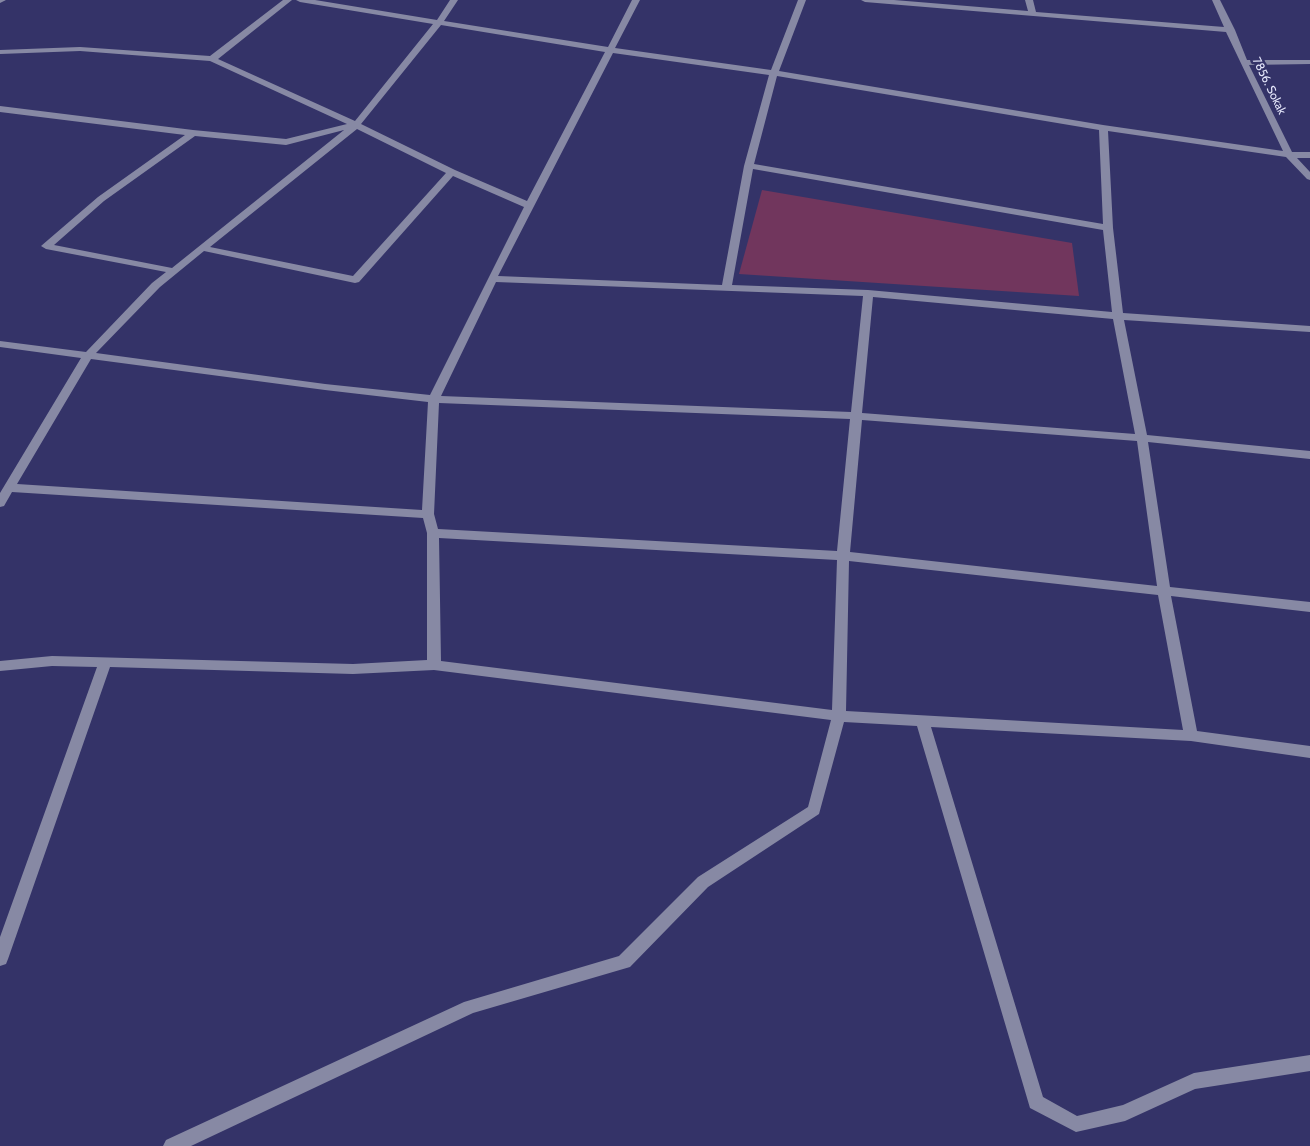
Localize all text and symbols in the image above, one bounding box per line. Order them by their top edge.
street label: 7856. Sokak [1249,55,1289,117]

